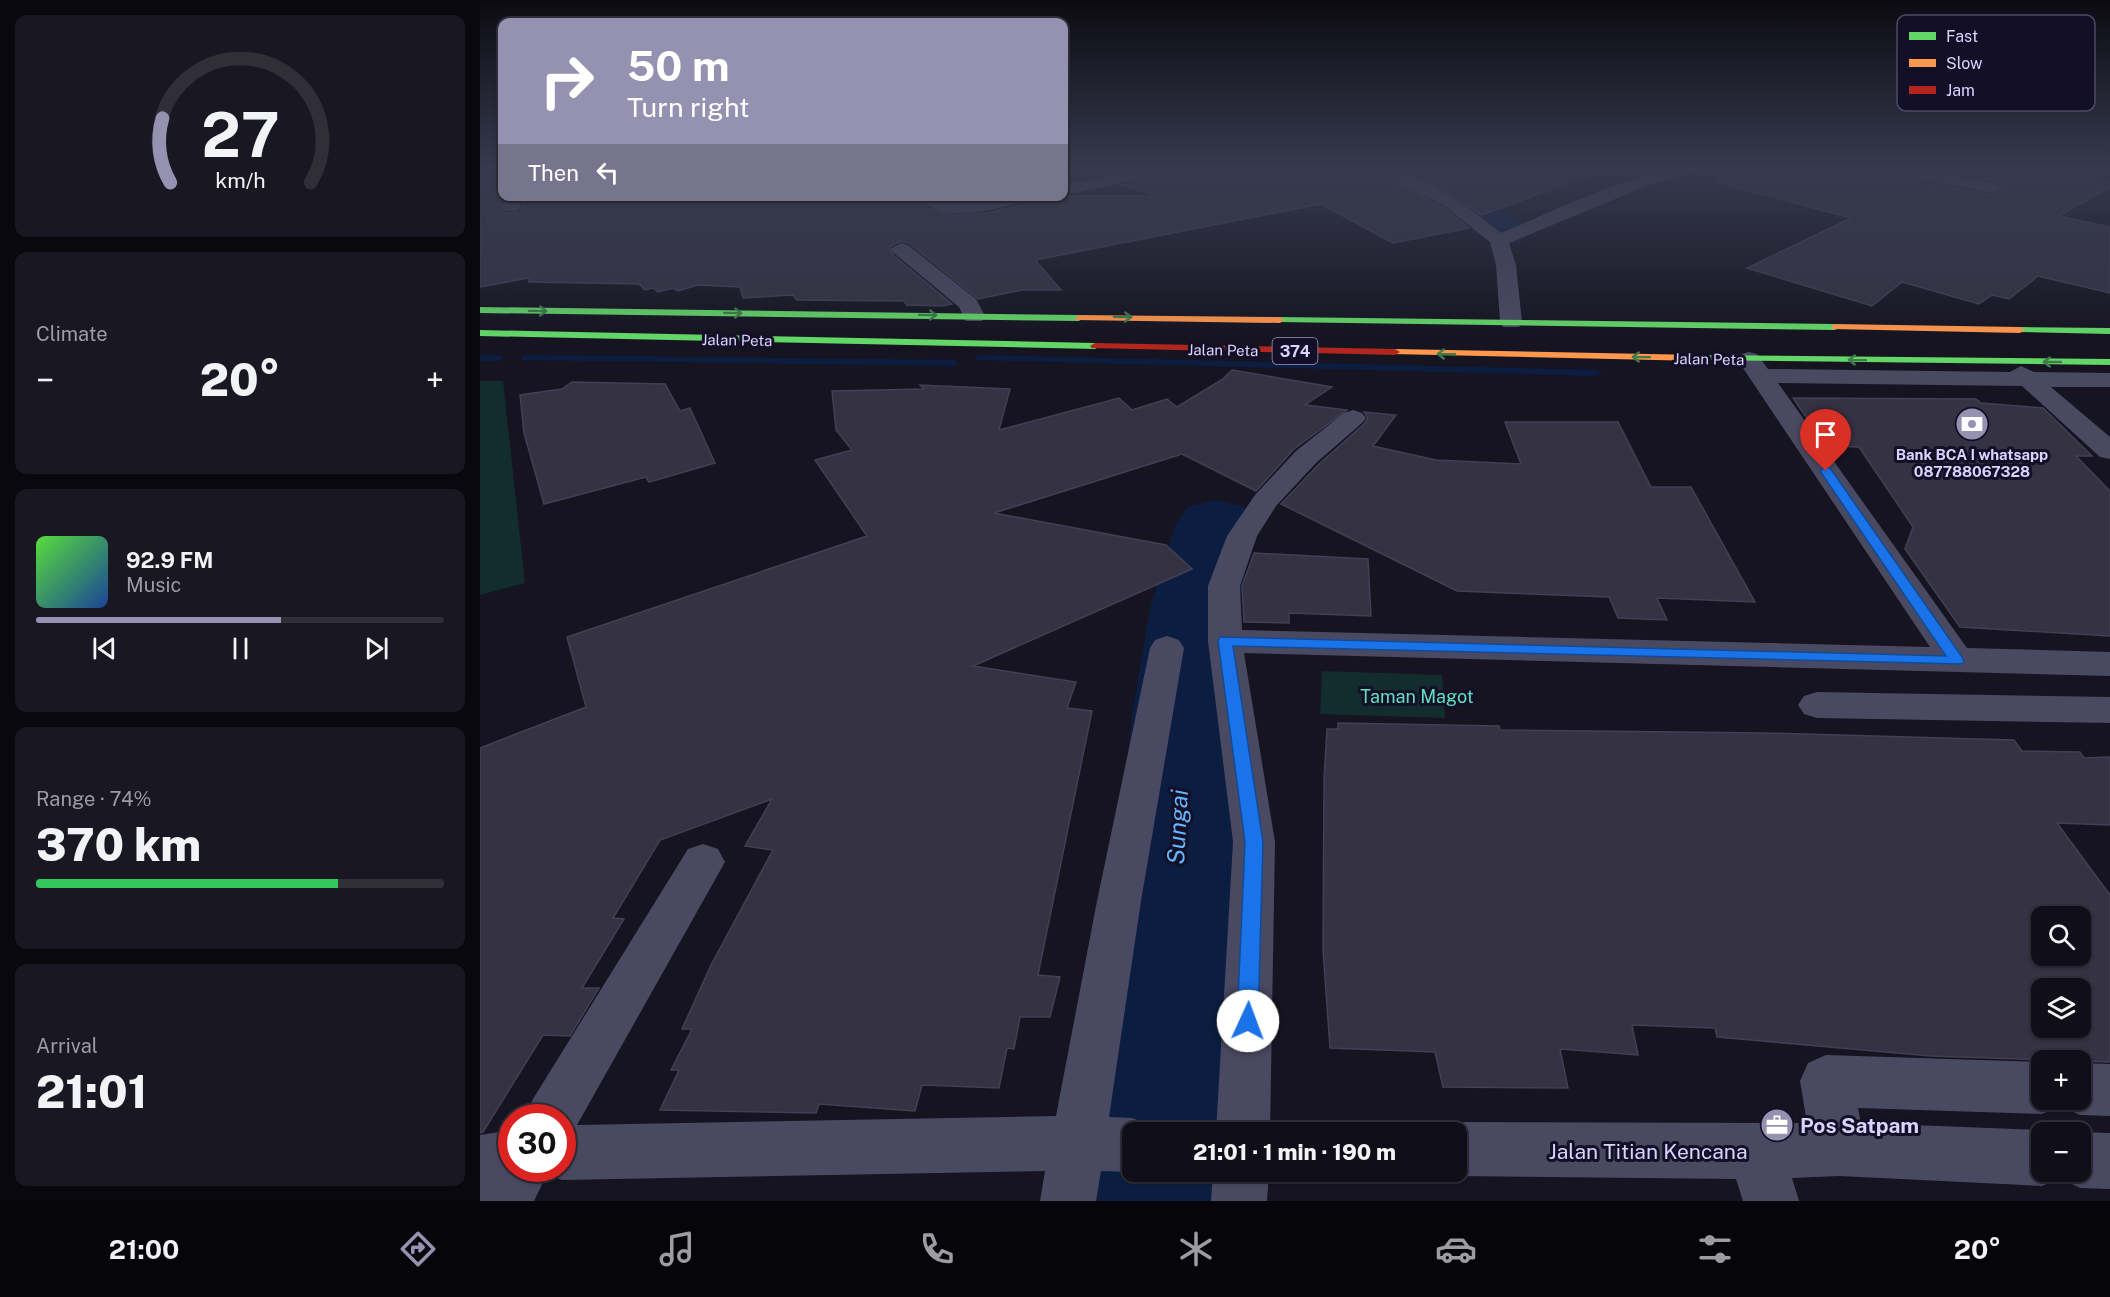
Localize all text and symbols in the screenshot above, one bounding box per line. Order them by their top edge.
legend [1897,15,2095,111]
text: Fast [1946,27,1978,46]
text: 50 m [627,41,730,90]
icon: right [528,42,606,120]
text: Slow [1946,54,1983,73]
text: Jam [1946,81,1975,100]
text: Turn right [627,91,750,123]
text: 27 [201,98,279,171]
icon: left [591,156,624,189]
text: Then [528,160,579,186]
text: km/h [215,168,265,193]
one-way arrow [528,305,548,317]
one-way arrow [723,307,743,319]
one-way arrow [918,309,938,321]
one-way arrow [1113,312,1133,323]
text: Climate [36,322,108,346]
street label: Jalan Peta [701,331,773,349]
road number: 374 [1272,338,1318,364]
street label: Jalan Peta [1187,341,1259,359]
one-way arrow [1436,348,1456,360]
street label: Jalan Peta [1673,350,1745,368]
one-way arrow [1631,351,1651,363]
text: 20° [200,353,280,406]
one-way arrow [1847,354,1867,366]
one-way arrow [2042,356,2062,368]
text: − [36,361,54,399]
text: + [426,361,444,399]
bank icon: Bank BCA I whatsapp 087788067328 [1954,406,1990,442]
pin [1800,409,1851,471]
icon: arrive [1809,418,1842,451]
place label: Bank BCA I whatsapp 087788067328 [1896,446,2048,480]
text: 92.9 FM [126,547,214,573]
text: Music [126,573,181,597]
icon: previous [88,632,121,665]
icon: pause [224,632,257,665]
icon: next [360,632,393,665]
park label: Taman Magot [1360,686,1474,707]
text: Range · 74% [36,787,152,811]
water label: Sungai [1161,789,1193,865]
text: 370 km [36,818,201,871]
map controls [2031,906,2091,1182]
button: search [2031,906,2091,966]
button: layers [2031,978,2091,1038]
position arrow [1216,989,1280,1053]
text: Arrival [36,1034,98,1058]
button: + [2031,1050,2091,1110]
text: 21:01 [36,1065,148,1118]
speed limit sign: 30 [498,1104,576,1182]
office icon: Pos Satpam [1759,1107,1795,1143]
place label: Pos Satpam [1800,1113,1919,1138]
button: − [2031,1122,2091,1182]
text: 21:01 · 1 min · 190 m [1193,1139,1396,1165]
street label: Jalan Titian Kencana [1548,1139,1748,1164]
icon: directions [397,1228,439,1270]
icon: music [656,1228,698,1270]
icon: phone [916,1228,958,1270]
icon: climate [1175,1228,1217,1270]
icon: car [1435,1228,1477,1270]
icon: filters [1694,1228,1736,1270]
text: 21:00 [109,1233,179,1265]
text: 20° [1954,1233,2001,1265]

